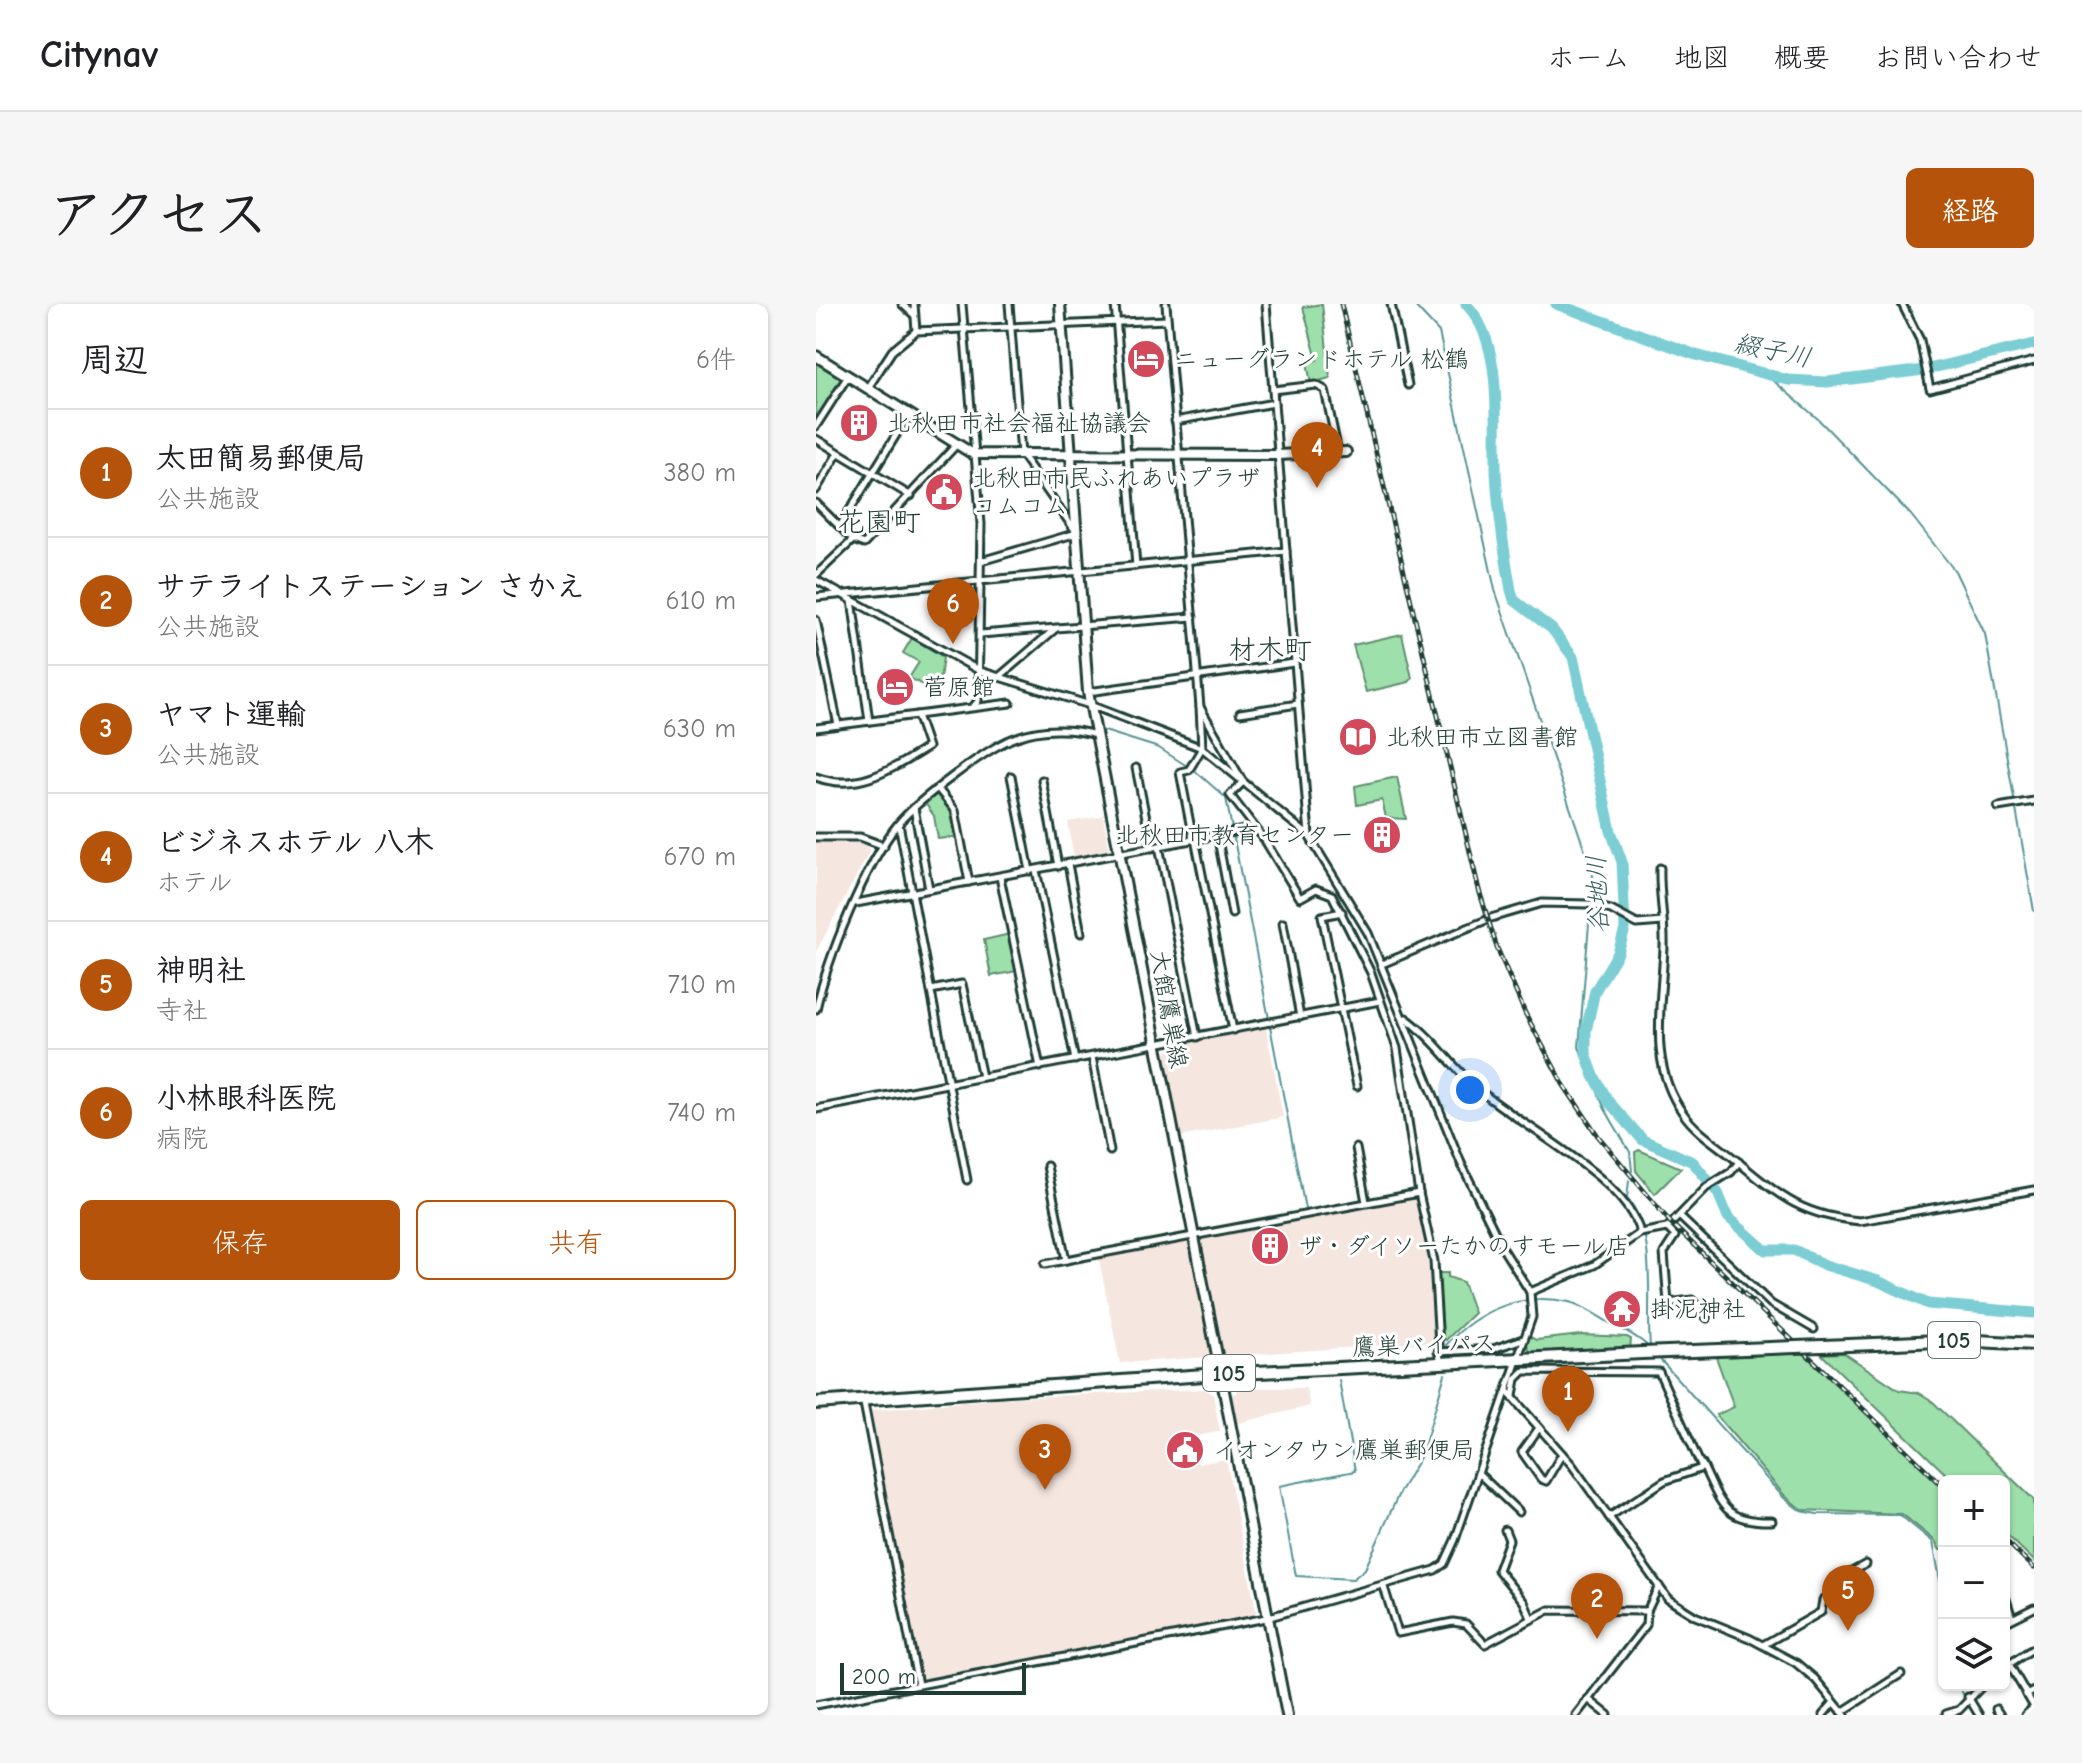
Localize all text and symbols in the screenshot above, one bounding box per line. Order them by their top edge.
text: Citynav [40,33,158,77]
text: ホーム [1547,42,1630,74]
text: 地図 [1674,42,1730,74]
text: 概要 [1774,42,1830,74]
text: お問い合わせ [1874,42,2042,74]
button: 経路 [1906,168,2034,248]
text: アクセス [48,183,269,247]
water label: 綴子川 [1732,328,1814,374]
hotel icon: ニューグランドホテル 松鶴 [1125,338,1167,380]
text: 周辺 [80,340,148,380]
text: 6件 [696,345,736,375]
place label: ニューグランドホテル 松鶴 [1174,345,1469,373]
building icon: 北秋田市社会福祉協議会 [838,402,880,444]
place label: 北秋田市社会福祉協議会 [887,409,1151,437]
pin: 4 [1291,422,1343,488]
text: 太田簡易郵便局 [156,441,366,476]
text: 1 [101,458,111,488]
text: 380 m [663,458,736,488]
place label: 北秋田市民ふれあいプラザ コムコム [972,464,1260,520]
public building icon: 北秋田市民ふれあいプラザ コムコム [923,471,965,513]
text: 公共施設 [156,484,260,514]
district label: 花園町 [837,506,921,538]
text: サテライトステーション さかえ [156,569,586,604]
pin: 6 [927,578,979,644]
text: 2 [100,586,112,616]
text: 610 m [666,586,736,616]
text: 公共施設 [156,612,260,642]
district label: 材木町 [1228,634,1312,666]
hotel icon: 菅原館 [874,666,916,708]
place label: 菅原館 [923,673,995,701]
text: ヤマト運輸 [156,697,306,732]
text: 3 [100,714,112,744]
text: 630 m [663,714,736,744]
library icon: 北秋田市立図書館 [1337,716,1379,758]
place label: 北秋田市立図書館 [1386,723,1578,751]
text: 公共施設 [156,740,260,770]
building icon: 北秋田市教育センター [1361,814,1403,856]
place label: 北秋田市教育センター [1115,821,1354,849]
text: ビジネスホテル 八木 [156,825,434,860]
text: 4 [100,842,112,872]
text: 670 m [664,842,736,872]
water label: 谷地川 [1582,854,1614,933]
text: ホテル [156,868,233,898]
street label: 大館鷹巣線 [1145,947,1193,1071]
text: 神明社 [156,953,246,988]
text: 5 [99,970,113,1000]
text: 710 m [667,970,736,1000]
text: 寺社 [156,996,208,1026]
your location [1450,1070,1490,1110]
text: 小林眼科医院 [156,1081,336,1116]
text: 6 [99,1098,113,1128]
text: 740 m [667,1098,736,1128]
text: 病院 [156,1124,208,1154]
button: 保存 [80,1200,400,1280]
button: 共有 [416,1200,736,1280]
building icon: ザ・ダイソーたかのすモール店 [1249,1225,1291,1267]
place label: ザ・ダイソーたかのすモール店 [1298,1232,1630,1260]
temple icon: 掛泥神社 [1601,1288,1643,1330]
place label: 掛泥神社 [1650,1295,1746,1323]
road number: 105 [1928,1322,1980,1358]
street label: 鷹巣バイパス [1352,1329,1496,1361]
road number: 105 [1203,1355,1255,1391]
pin: 1 [1542,1366,1594,1432]
pin: 3 [1019,1424,1071,1490]
public building icon: イオンタウン鷹巣郵便局 [1164,1429,1206,1471]
place label: イオンタウン鷹巣郵便局 [1213,1436,1475,1464]
map controls [1938,1475,2010,1691]
button: + [1938,1475,2010,1547]
button: − [1938,1547,2010,1619]
pin: 5 [1822,1565,1874,1631]
pin: 2 [1571,1573,1623,1639]
button: layers [1938,1619,2010,1691]
scale bar [840,1659,1026,1695]
text: 200 m [852,1664,916,1690]

